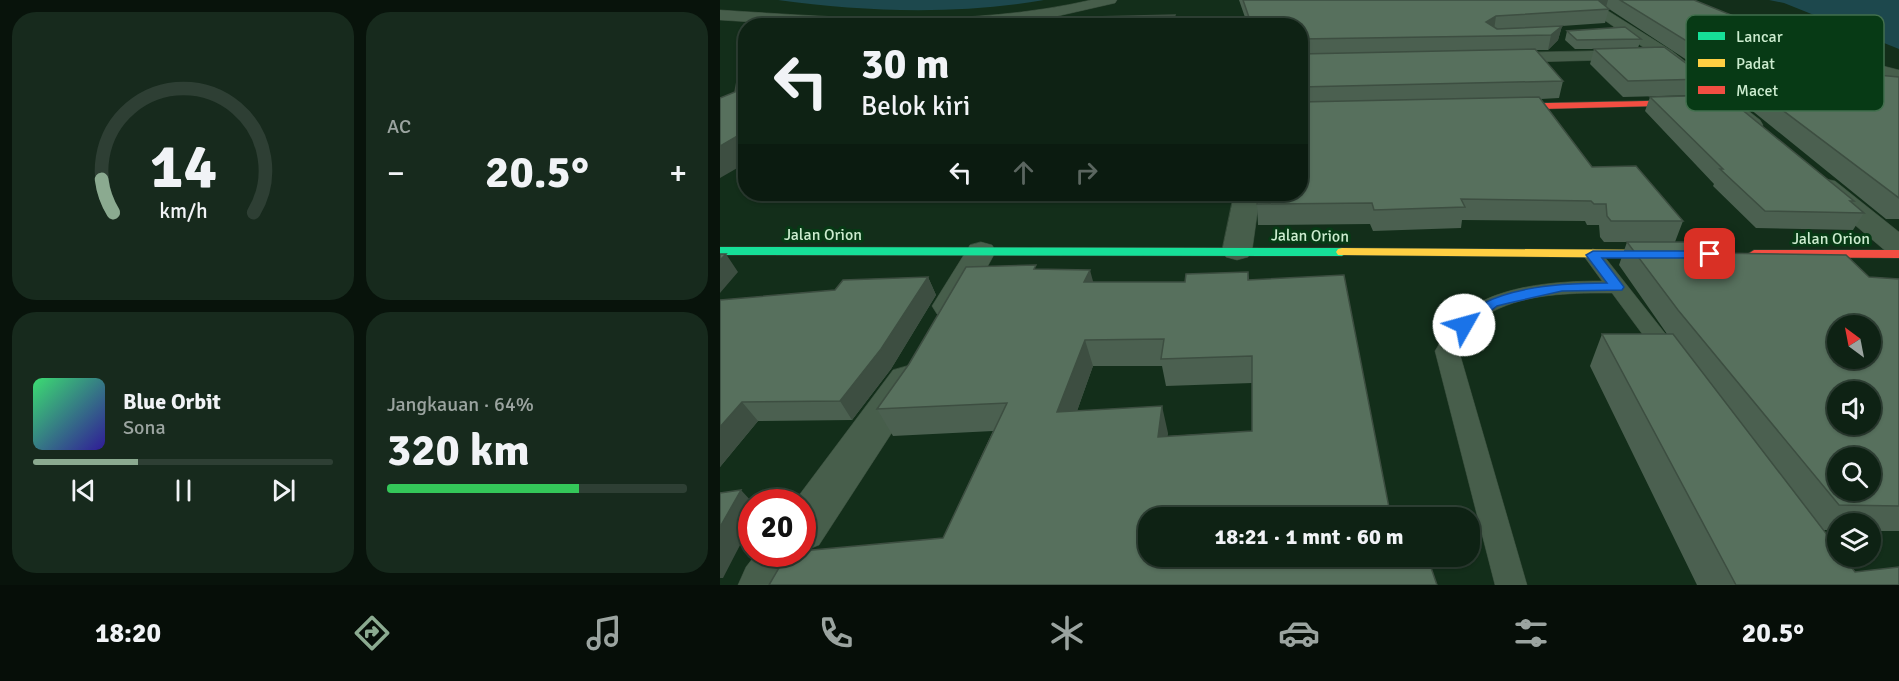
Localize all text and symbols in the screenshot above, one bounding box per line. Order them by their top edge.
legend [1686,15,1884,111]
text: Lancar [1736,27,1783,47]
text: 30 m [861,39,950,90]
icon: left [762,42,840,120]
text: Padat [1736,54,1775,74]
text: Macet [1736,81,1778,101]
text: Belok kiri [861,90,970,123]
text: AC [387,114,411,139]
text: 14 [149,128,217,205]
text: 20.5° [485,145,589,200]
text: − [387,153,405,194]
text: + [669,153,687,194]
icon: left [944,156,977,189]
icon: ahead [1007,156,1040,189]
icon: right [1070,156,1103,189]
text: km/h [159,198,207,224]
street label: Jalan Orion [784,225,862,245]
street label: Jalan Orion [1271,225,1349,247]
pin [1684,228,1735,279]
street label: Jalan Orion [1792,229,1870,249]
icon: arrive [1693,237,1726,270]
position arrow [1432,293,1496,357]
north arrow [1827,315,1881,369]
map controls [1827,315,1881,567]
button: sound [1827,381,1881,435]
text: Blue Orbit [123,388,221,415]
text: Jangkauan · 64% [387,392,534,417]
text: Sona [123,415,166,440]
text: 320 km [387,423,530,478]
button: search [1827,447,1881,501]
icon: previous [67,474,100,507]
icon: pause [167,474,200,507]
icon: next [267,474,300,507]
speed limit sign: 20 [738,489,816,567]
button: layers [1827,513,1881,567]
text: 18:21 · 1 mnt · 60 m [1214,523,1404,550]
icon: directions [351,612,393,654]
icon: music [583,612,625,654]
icon: phone [815,612,857,654]
icon: climate [1046,612,1088,654]
icon: car [1278,612,1320,654]
icon: filters [1510,612,1552,654]
text: 18:20 [95,617,161,650]
text: 20.5° [1742,617,1804,650]

